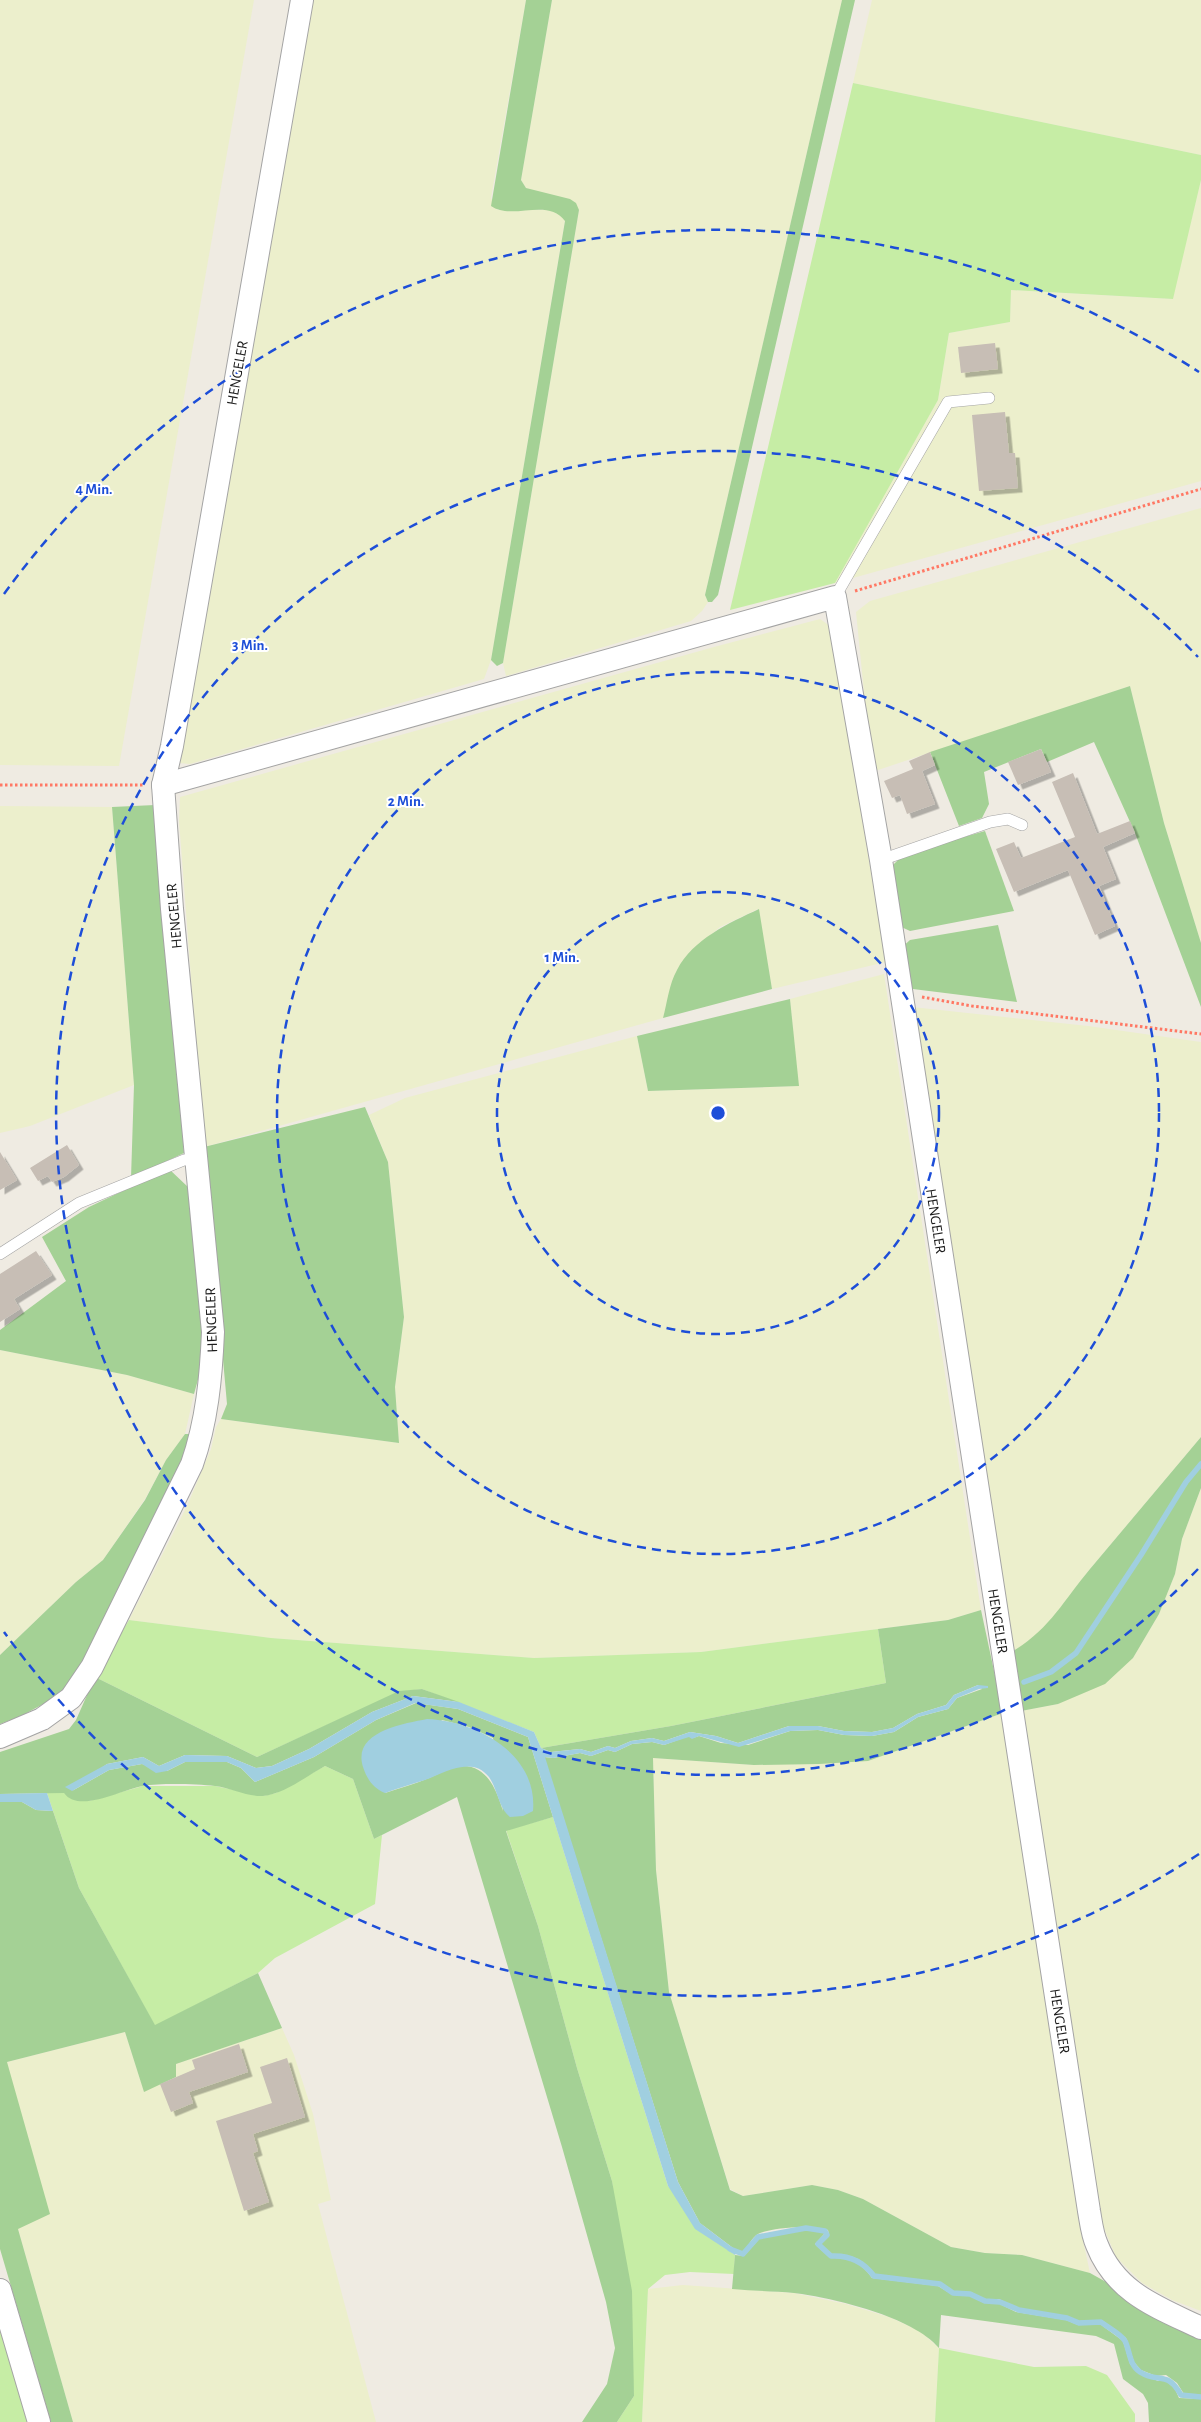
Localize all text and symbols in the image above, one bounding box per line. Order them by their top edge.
street label: HENGELER [224,340,251,407]
text: 4 Min. [75,482,113,497]
text: 3 Min. [232,638,268,653]
text: 2 Min. [388,794,424,809]
street label: HENGELER [164,883,185,949]
text: 1 Min. [545,950,579,965]
centre of rings [709,1104,727,1122]
street label: HENGELER [923,1188,948,1255]
street label: HENGELER [203,1287,220,1353]
street label: HENGELER [985,1588,1010,1655]
street label: HENGELER [1047,1988,1072,2055]

